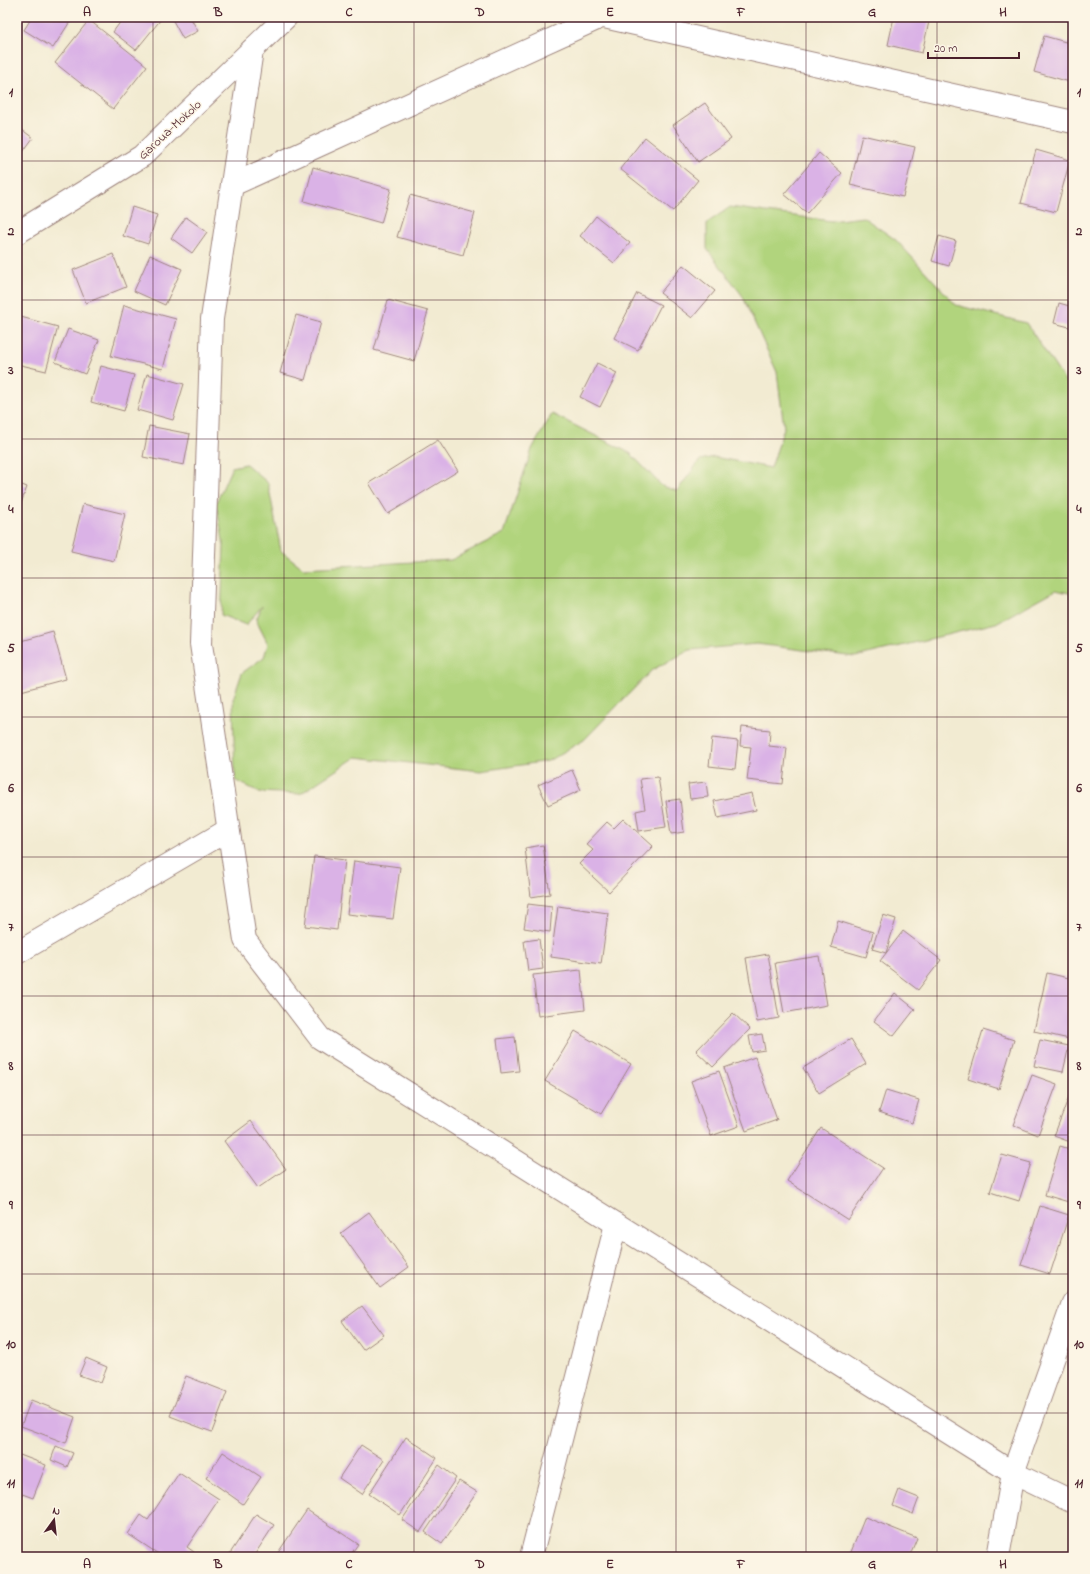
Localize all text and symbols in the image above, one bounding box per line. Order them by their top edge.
text: A [83,3,91,22]
text: B [213,3,223,22]
text: C [345,3,353,22]
text: D [474,3,485,22]
text: E [606,3,614,22]
text: F [736,3,746,22]
text: G [868,3,876,22]
text: H [999,3,1007,22]
scale bar [928,34,1019,60]
text: 20 m [934,40,957,58]
text: 1 [9,83,14,102]
text: 1 [1077,83,1082,102]
street label: Garoua-Mokolo [134,96,206,165]
text: 2 [7,222,15,241]
text: 2 [1075,222,1083,241]
text: 3 [7,361,14,380]
text: 3 [1075,361,1082,380]
text: 4 [7,500,14,519]
text: 4 [1075,500,1082,519]
text: 5 [7,639,15,658]
text: 5 [1075,639,1083,658]
text: 6 [7,779,14,798]
text: 6 [1075,779,1082,798]
text: 7 [8,918,14,937]
text: 7 [1076,918,1082,937]
text: 8 [8,1057,14,1076]
text: 8 [1076,1057,1082,1076]
text: 9 [8,1196,14,1215]
text: 9 [1076,1196,1082,1215]
text: 10 [6,1335,16,1354]
text: 10 [1074,1335,1084,1354]
text: 11 [7,1474,16,1493]
text: 11 [1075,1474,1084,1493]
north arrow [34,1500,74,1540]
text: N [51,1503,62,1520]
text: A [83,1555,91,1574]
text: B [213,1555,223,1574]
text: C [345,1555,353,1574]
text: D [474,1555,485,1574]
text: E [606,1555,614,1574]
text: F [736,1555,746,1574]
text: G [868,1555,876,1574]
text: H [999,1555,1007,1574]

